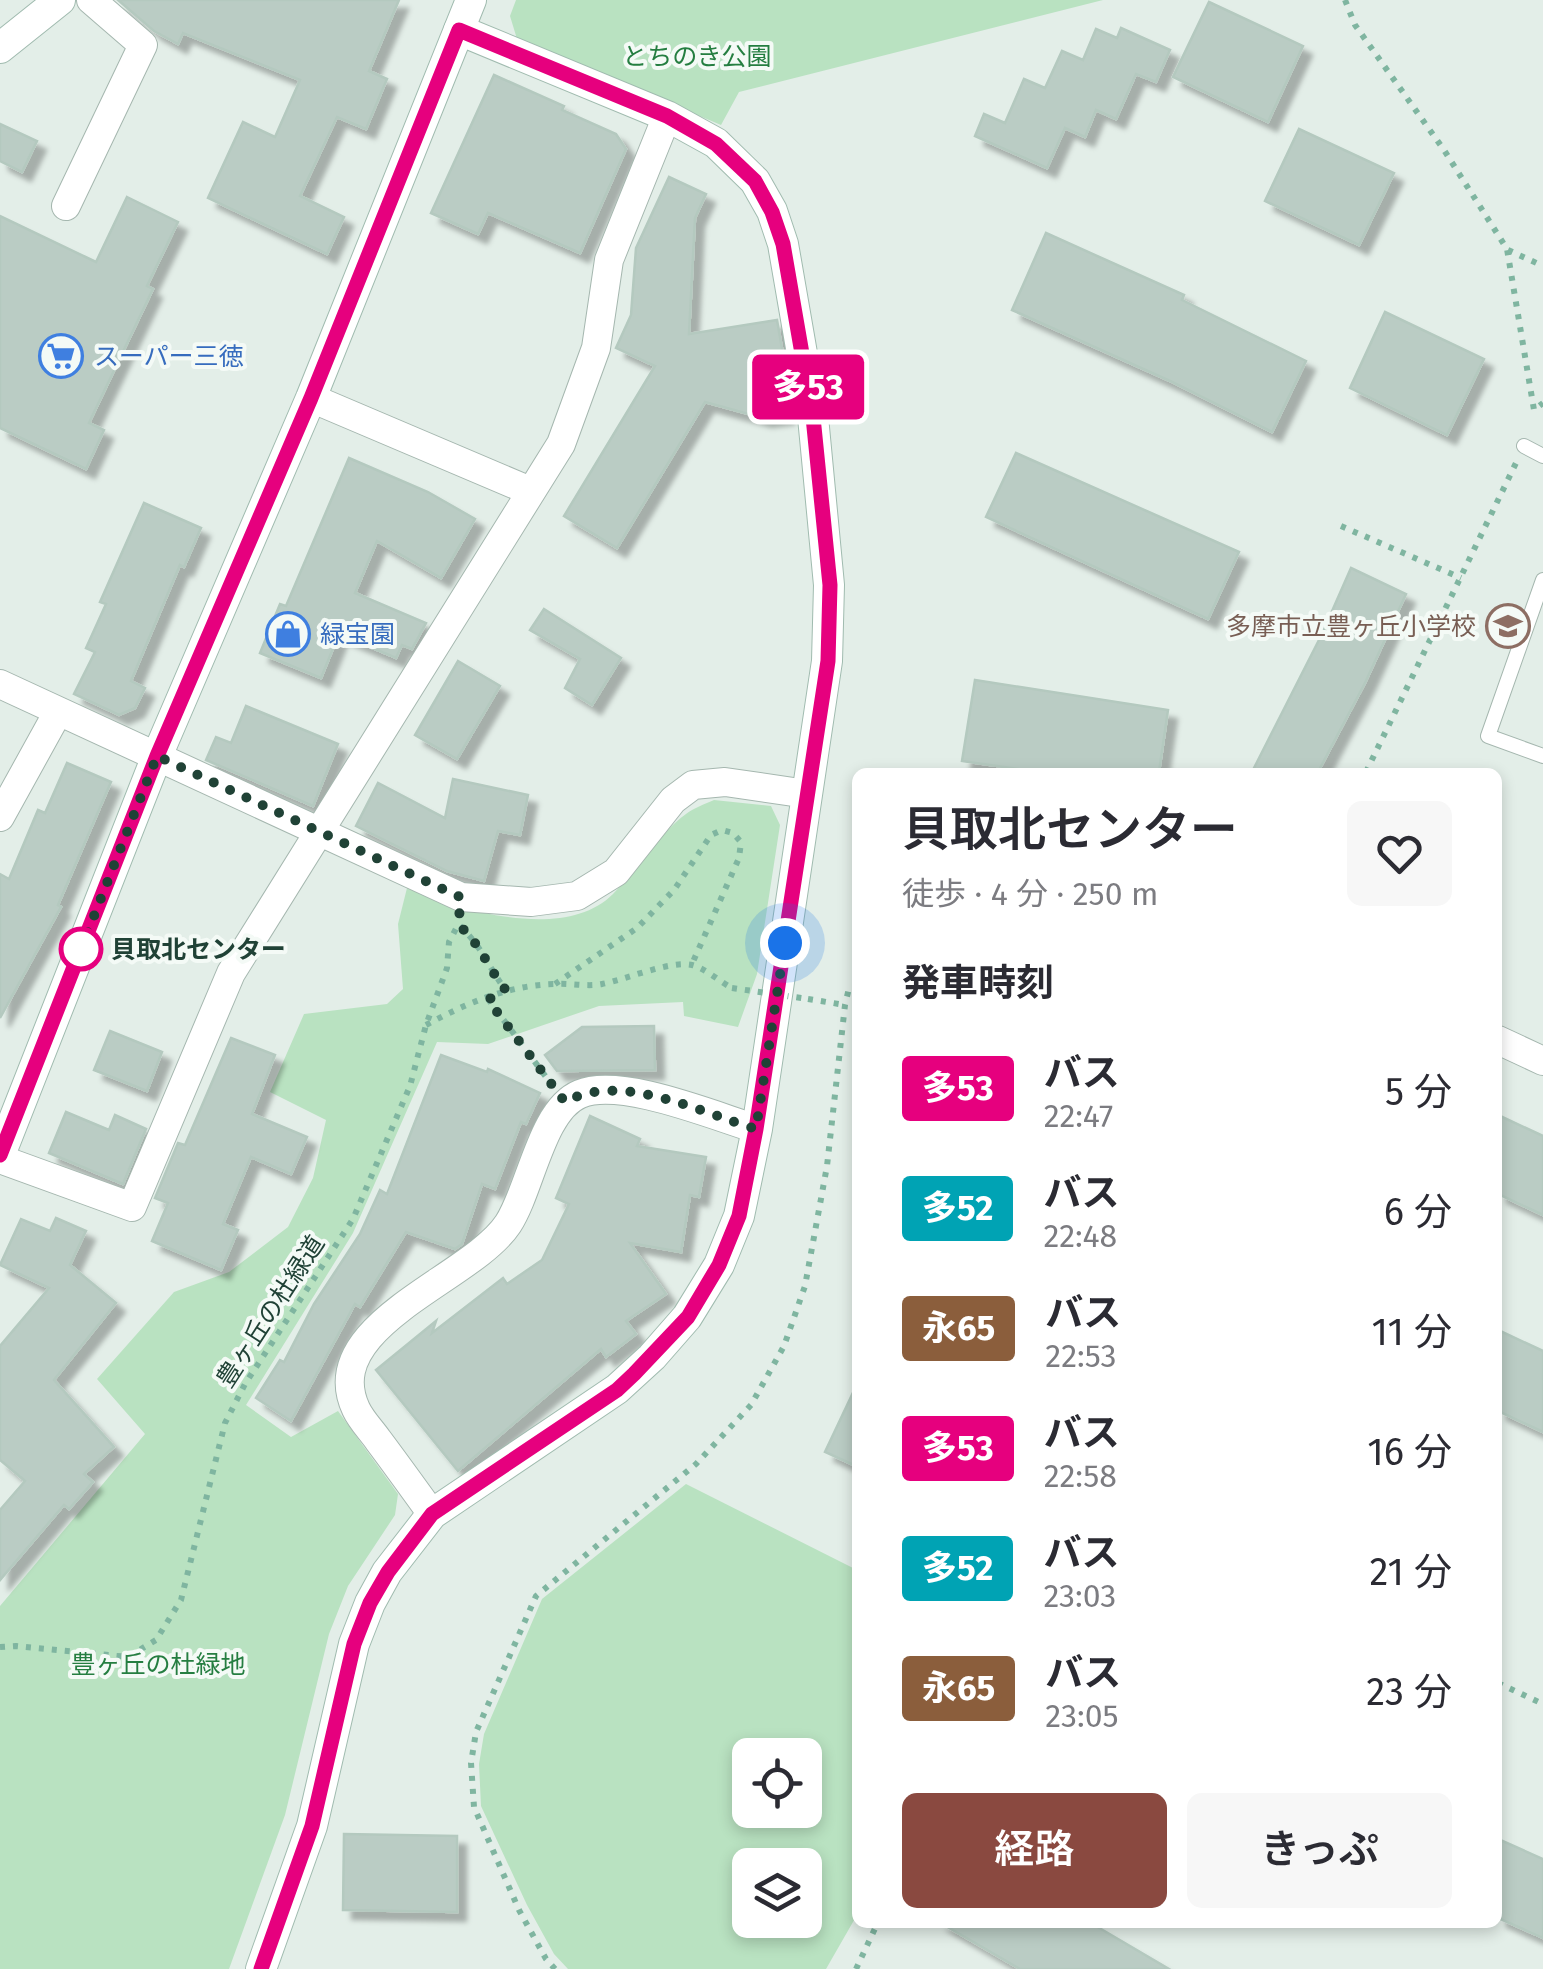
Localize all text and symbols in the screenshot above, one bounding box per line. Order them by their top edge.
park label: とちのき公園 [622,42,772,72]
supermarket icon: スーパー三徳 [38,333,84,379]
place label: スーパー三徳 [94,342,244,372]
line badge: 多53 [750,354,866,420]
text: 多53 [772,366,844,408]
school or university icon: 多摩市立豊ヶ丘小学校 [1485,603,1531,649]
shop icon: 緑宝園 [265,611,311,657]
place label: 多摩市立豊ヶ丘小学校 [1226,612,1476,642]
place label: 緑宝園 [320,620,395,650]
text: 貝取北センター [902,801,1238,859]
button: heart [1347,801,1452,906]
text: 徒歩 · 4 分 · 250 m [902,875,1158,913]
your location [760,918,810,968]
marker: 貝取北センター [60,928,102,970]
place label: 貝取北センター [111,935,286,965]
text: 発車時刻 [902,960,1054,1006]
text: バス [1044,1050,1120,1096]
text: 多53 [922,1067,994,1109]
text: 5 分 [1385,1069,1452,1115]
text: 22:47 [1044,1097,1113,1135]
text: バス [1043,1170,1119,1216]
text: 多52 [922,1187,993,1229]
text: 6 分 [1384,1189,1452,1235]
text: 22:48 [1043,1217,1117,1255]
street label: 豊ヶ丘の杜緑道 [211,1230,331,1393]
text: バス [1045,1290,1121,1336]
text: 永65 [922,1307,995,1349]
text: 11 分 [1372,1309,1452,1355]
text: 22:53 [1045,1337,1117,1375]
text: バス [1044,1410,1120,1456]
text: 多53 [922,1427,994,1469]
text: 16 分 [1367,1429,1452,1475]
text: 22:58 [1044,1457,1117,1495]
text: バス [1043,1530,1119,1576]
text: 多52 [922,1547,993,1589]
text: 21 分 [1370,1549,1452,1595]
text: 23:03 [1043,1577,1116,1615]
park label: 豊ヶ丘の杜緑地 [70,1650,246,1680]
text: バス [1045,1650,1121,1696]
text: 永65 [922,1667,995,1709]
text: 23 分 [1366,1669,1452,1715]
text: 23:05 [1045,1697,1119,1735]
map controls [732,1738,822,1938]
button: locate [732,1738,822,1828]
button: 経路 [902,1793,1167,1908]
button: きっぷ [1187,1793,1452,1908]
button: layers [732,1848,822,1938]

